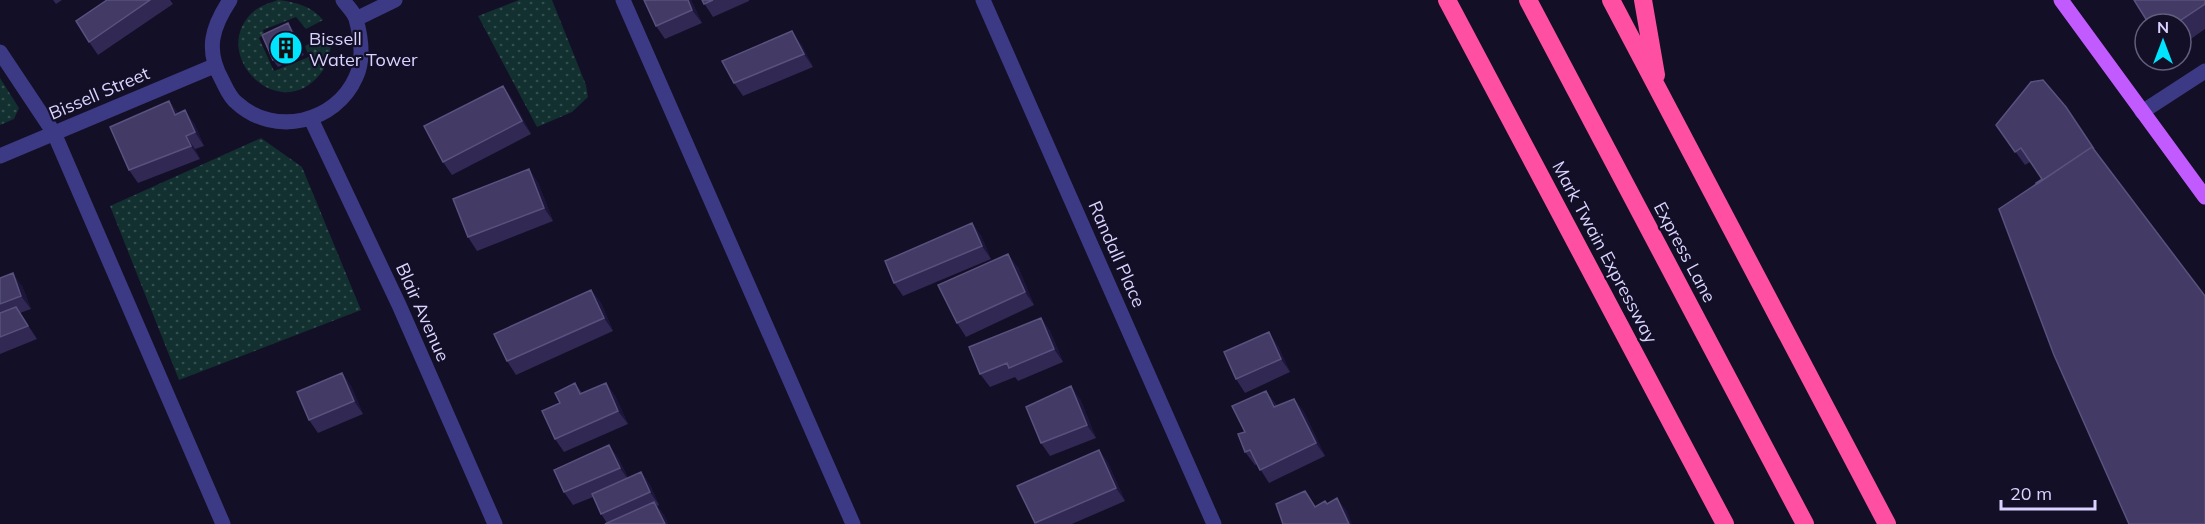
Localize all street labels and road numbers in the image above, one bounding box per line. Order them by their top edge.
street label: Bissell Street [45,61,153,125]
street label: Mark Twain Expressway [1547,157,1663,347]
street label: Randall Place [1083,197,1151,311]
street label: Express Lane [1649,198,1721,306]
street label: Blair Avenue [391,259,455,365]

